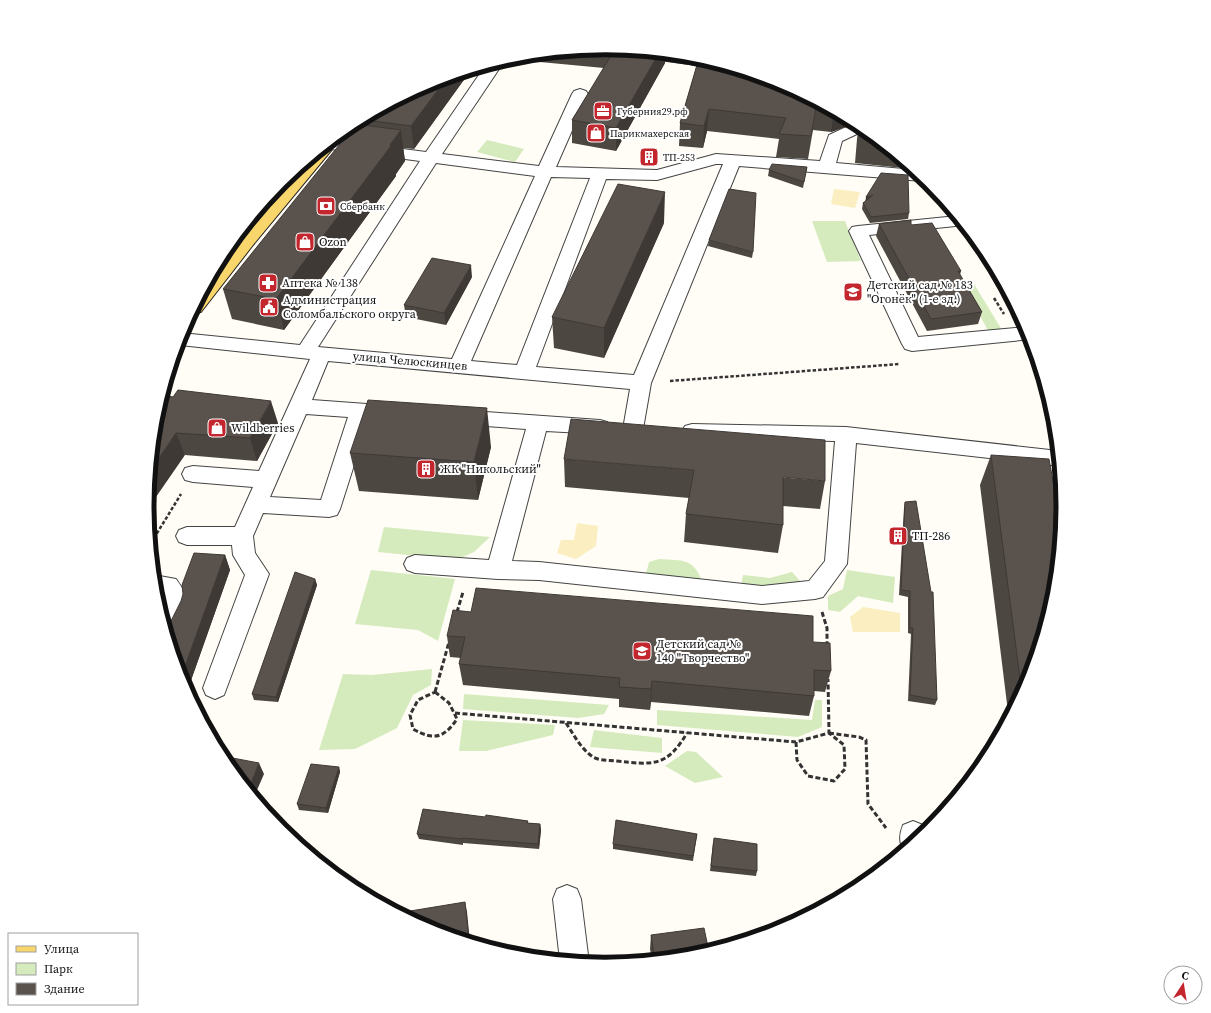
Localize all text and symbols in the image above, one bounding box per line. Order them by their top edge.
office icon: Губерния29.рф [592,100,614,122]
place label: Губерния29.рф [617,105,688,118]
shop icon: Парикмахерская [585,122,607,144]
place label: Парикмахерская [610,127,689,140]
building icon: ТП-253 [638,146,660,168]
place label: ТП-253 [663,151,695,164]
bank icon: Сбербанк [315,195,337,217]
place label: Сбербанк [340,200,385,213]
shop icon: Ozon [294,231,316,253]
place label: Ozon [319,234,347,250]
pharmacy icon: Аптека № 138 [257,272,279,294]
place label: Аптека № 138 [282,275,358,291]
place label: Детский сад № 183 "Огонёк" (1-е зд.) [867,277,973,307]
school or university icon: Детский сад № 183 "Огонёк" (1-е зд.) [842,281,864,303]
place label: Администрация Соломбальского округа [283,292,417,322]
public building icon: Администрация Соломбальского округа [258,296,280,318]
street label: улица Челюскинцев [352,348,468,374]
shop icon: Wildberries [206,417,228,439]
place label: Wildberries [231,420,294,436]
building icon: ЖК "Никольский" [415,458,437,480]
place label: ЖК "Никольский" [440,461,541,477]
building icon: ТП-286 [887,525,909,547]
place label: ТП-286 [912,528,950,544]
place label: Детский сад № 140 "Творчество" [656,636,749,666]
school or university icon: Детский сад № 140 "Творчество" [631,640,653,662]
legend [8,933,138,1005]
text: Улица [44,941,80,957]
text: Парк [44,961,73,977]
north arrow [1163,965,1203,1005]
text: С [1180,968,1190,984]
text: Здание [44,981,85,997]

